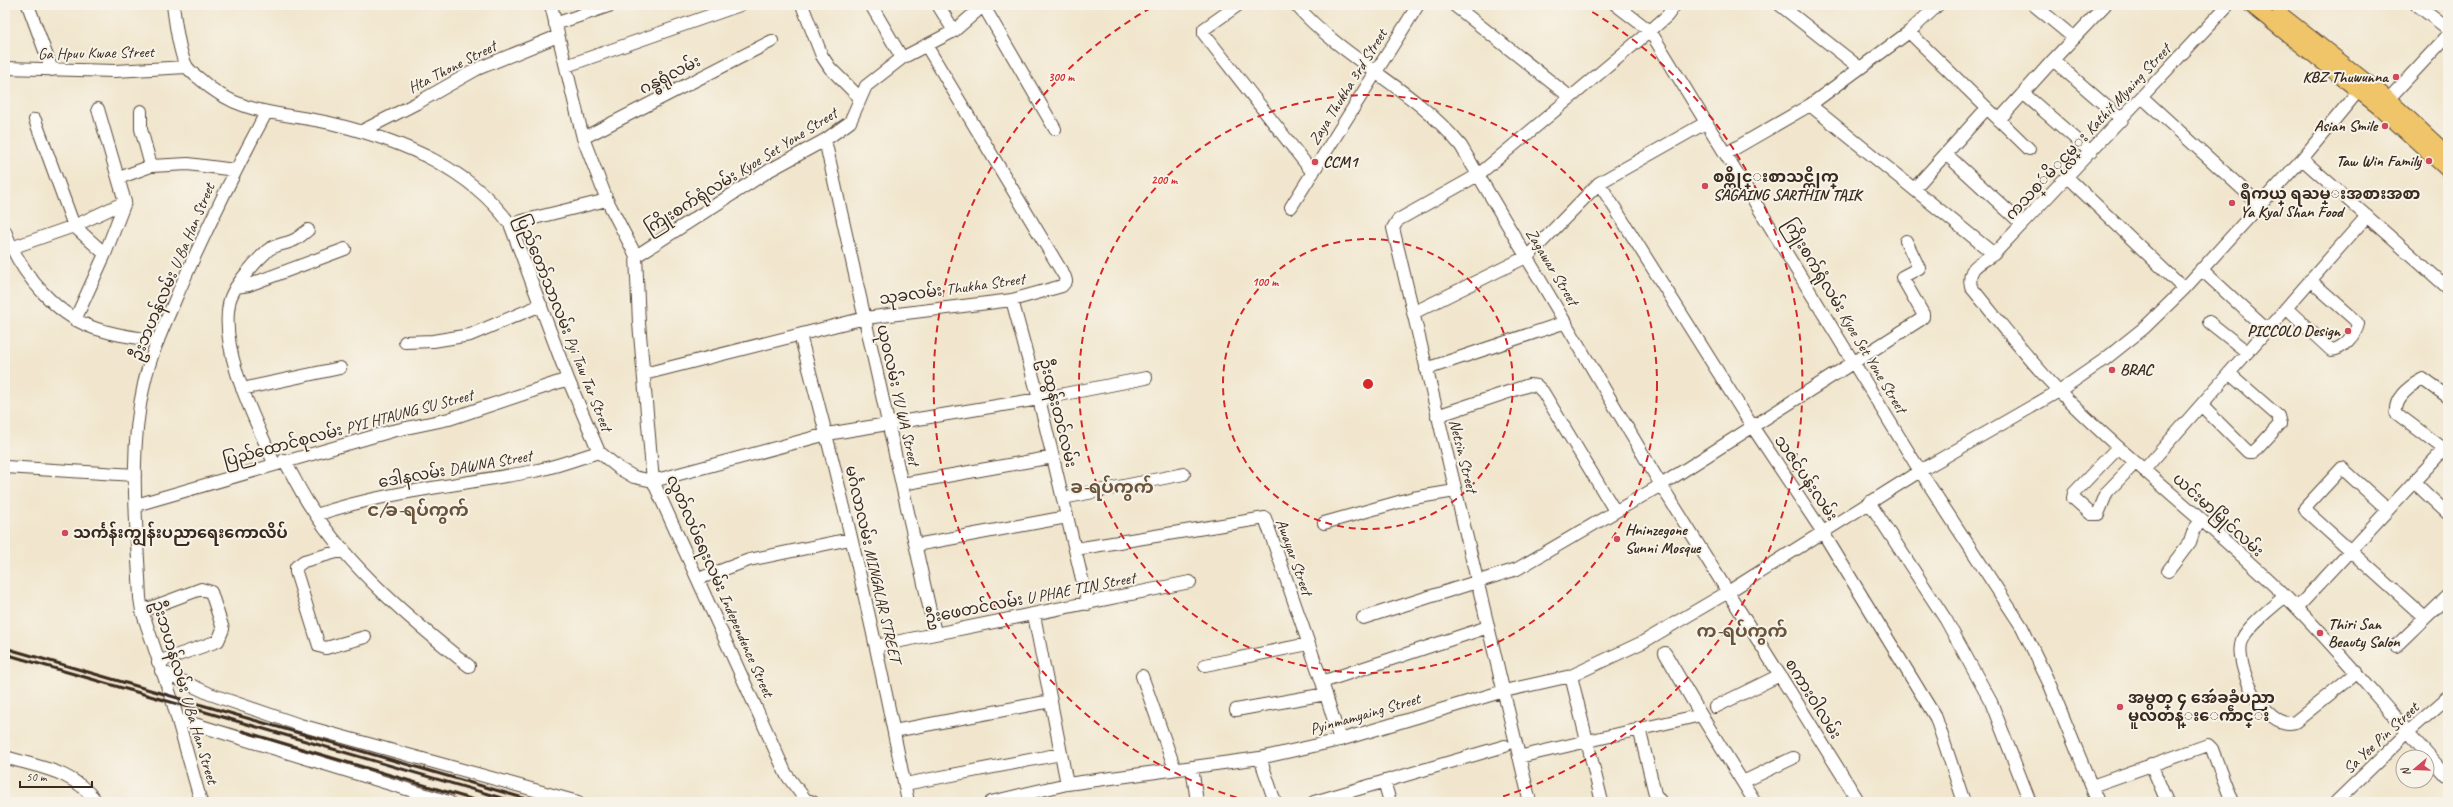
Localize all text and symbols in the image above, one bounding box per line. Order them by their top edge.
street label: Zaya Thukha 3rd Street [1304,24,1393,149]
street label: Hta Thone Street [405,35,502,98]
street label: ကသစ္ဴမိႂင္လမ္း Kathit Myaing Street [2000,37,2180,227]
street label: Ga Hpuu Kwae Street [38,42,156,64]
street label: ဂန္ဓရုံလမ်း [635,49,706,102]
place label: KBZ Thuwunna [2303,67,2389,87]
text: 300 m [1048,69,1075,85]
marker: KBZ Thuwunna [2391,72,2401,82]
street label: ကြိုးစက်ရုံလမ်း Kyoe Set Yone Street [640,100,845,242]
place label: Asian Smile [2314,116,2379,136]
marker: Asian Smile [2380,121,2390,131]
place label: Taw Win Family [2336,151,2423,171]
place label: CCM1 [1323,152,1359,172]
marker: Taw Win Family [2424,156,2434,166]
marker: CCM1 [1310,157,1320,167]
place label: စစ္ကိုင္းစာသင္တိုက္ SAGAING SARTHIN TAIK [1713,166,1864,205]
text: 200 m [1151,172,1178,188]
street label: ဦးဘဟန်လမ်း U Ba Han Street [125,178,223,365]
marker: စစ္ကိုင္းစာသင္တိုက္ SAGAING SARTHIN TAIK [1700,181,1710,191]
place label: ရဳကယ္ ရႀမ္းအစားအစာ Ya Kyal Shan Food [2240,183,2420,222]
marker: ရဳကယ္ ရႀမ္းအစားအစာ Ya Kyal Shan Food [2227,198,2237,208]
street label: ပြည်တော်သာလမ်း Pyi Taw Tar Street [509,211,620,438]
street label: ကြိုးစက်ရုံလမ်း Kyoe Set Yone Street [1776,214,1914,421]
street label: Zagawar Street [1521,225,1584,312]
street label: သုခလမ်း Thukha Street [878,267,1029,313]
text: 100 m [1252,274,1279,290]
place label: PICCOLO Design [2247,321,2342,341]
street label: ယုဝလမ်း YU WA Street [868,322,926,471]
marker: PICCOLO Design [2343,326,2353,336]
street label: ဦးထွန်းတင်လမ်း [1032,356,1083,470]
place label: BRAC [2120,360,2155,380]
marker: BRAC [2107,365,2117,375]
centre of rings [1361,377,1375,391]
street label: ပြည်ထောင်စုလမ်း PYI HTAUNG SU Street [220,382,479,475]
street label: Netsin Street [1444,417,1482,497]
street label: သဇင်ပန်းလမ်း [1767,430,1844,526]
street label: ဒေါနလမ်း DAWNA Street [376,443,537,495]
street label: မင်္ဂလာလမ်း MINGALAR STREET [841,463,908,669]
street label: ယင်းမာမြိုင်လမ်း [2166,467,2269,563]
street label: လွတ်လပ်ရေးလမ်း Independence Street [659,471,781,703]
district label: ခ-ရပ်ကွက် [1070,475,1154,501]
district label: င/ခ-ရပ်ကွက် [367,498,469,524]
street label: Awayar Street [1271,516,1318,600]
place label: Hninzegone Sunni Mosque [1625,520,1702,558]
place label: သင်္ကန်းကျွန်းပညာရေးကောလိပ် [73,521,288,547]
marker: သင်္ကန်းကျွန်းပညာရေးကောလိပ် [60,528,70,538]
marker: Hninzegone Sunni Mosque [1612,534,1622,544]
street label: ဦးဖေတင်လမ်း U PHAE TIN Street [923,565,1140,631]
street label: ဦးဘဟန်လမ်း U Ba Han Street [145,597,225,789]
place label: Thiri San Beauty Salon [2328,614,2400,652]
district label: က-ရပ်ကွက် [1697,619,1787,645]
marker: Thiri San Beauty Salon [2315,628,2325,638]
street label: စကားဝါလမ်း [1780,654,1847,743]
street label: Pyinmamyaing Street [1308,688,1424,739]
place label: အမွတ္ ၄ အေဴခခံပညာ မူလတန္းေကဵာင္း [2128,688,2275,729]
street label: Sa Yee Pin Street [2339,697,2424,778]
marker: အမွတ္ ၄ အေဴခခံပညာ မူလတန္းေကဵာင္း [2115,702,2125,712]
north arrow [2395,749,2435,789]
scale bar [20,763,92,789]
text: N [2397,765,2413,778]
text: 50 m [26,769,48,785]

